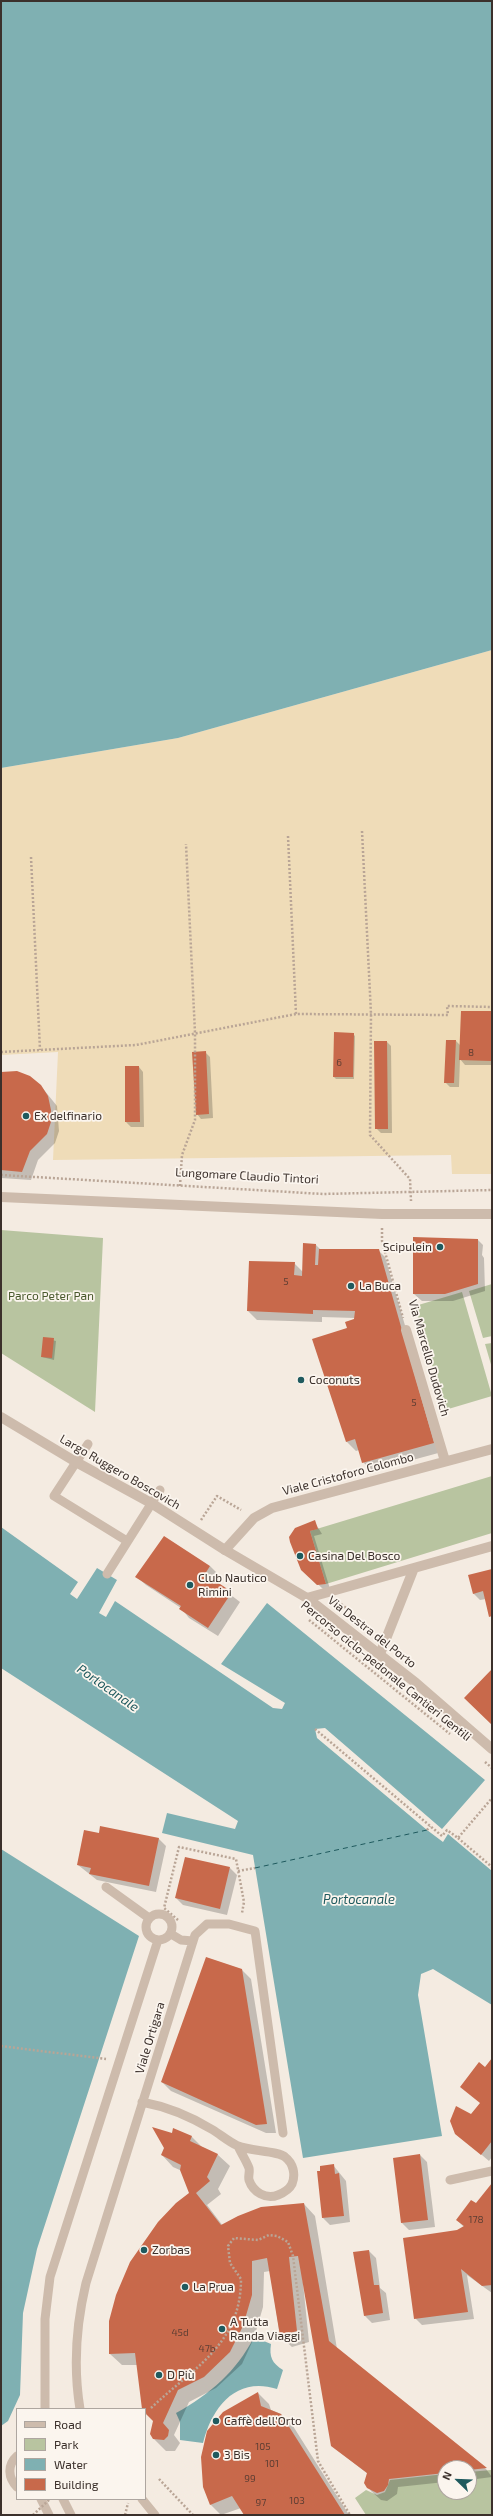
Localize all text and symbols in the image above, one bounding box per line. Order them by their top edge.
house number: 8 [468,1047,474,1059]
house number: 6 [336,1057,342,1069]
place label: Ex delfinario [34,1109,102,1123]
marker: Ex delfinario [21,1111,31,1121]
street label: Lungomare Claudio Tintori [175,1165,319,1187]
place label: Scipulein [383,1240,432,1254]
marker: Scipulein [435,1242,445,1252]
house number: 5 [283,1276,289,1288]
place label: La Buca [359,1279,401,1293]
marker: La Buca [346,1281,356,1291]
park label: Parco Peter Pan [8,1289,94,1303]
street label: Via Marcello Dudovich [405,1298,453,1418]
place label: Coconuts [309,1373,360,1387]
marker: Coconuts [296,1375,306,1385]
house number: 5 [411,1397,417,1409]
street label: Largo Ruggero Boscovich [57,1432,183,1512]
street label: Viale Cristoforo Colombo [281,1450,415,1498]
place label: Casina Del Bosco [308,1549,400,1563]
marker: Casina Del Bosco [295,1551,305,1561]
place label: Club Nautico Rimini [198,1571,267,1599]
marker: Club Nautico Rimini [185,1580,195,1590]
street label: Via Destra del Porto [325,1593,419,1671]
street label: Percorso ciclo-pedonale Cantieri Gentili [298,1598,474,1744]
water label: Portocanale [74,1661,142,1715]
water label: Portocanale [323,1892,395,1908]
street label: Viale Ortigara [132,2000,168,2076]
house number: 178 [468,2214,484,2226]
place label: Zorbas [152,2243,190,2257]
marker: Zorbas [139,2245,149,2255]
place label: La Prua [193,2280,234,2294]
marker: La Prua [180,2282,190,2292]
place label: A Tutta Randa Viaggi [230,2315,300,2343]
marker: A Tutta Randa Viaggi [217,2324,227,2334]
house number: 45d [171,2327,189,2339]
house number: 47b [199,2343,215,2355]
place label: D Più [167,2368,195,2382]
marker: D Più [154,2370,164,2380]
legend [16,2408,146,2500]
place label: Caffè dell'Orto [224,2414,302,2428]
marker: Caffè dell'Orto [211,2416,221,2426]
text: Road [54,2417,82,2431]
text: Park [54,2437,79,2451]
house number: 105 [255,2441,271,2453]
place label: 3 Bis [224,2448,250,2462]
marker: 3 Bis [211,2450,221,2460]
text: Water [54,2457,88,2471]
house number: 101 [265,2458,279,2470]
north arrow [437,2460,477,2500]
text: N [439,2469,454,2482]
house number: 99 [244,2473,256,2485]
text: Building [54,2477,98,2491]
house number: 103 [289,2495,305,2507]
house number: 97 [256,2497,266,2509]

